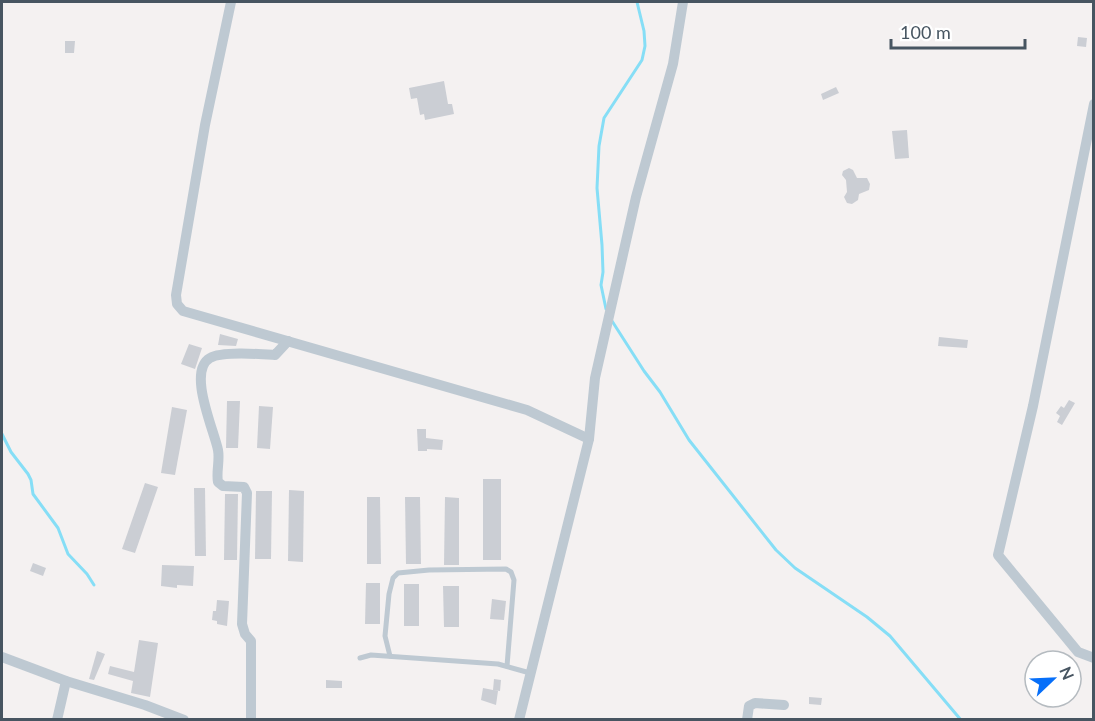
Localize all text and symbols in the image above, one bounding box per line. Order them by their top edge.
scale bar [891,12,1024,50]
text: 100 m [900,21,951,43]
north arrow [1023,649,1083,709]
text: N [1056,664,1078,682]

